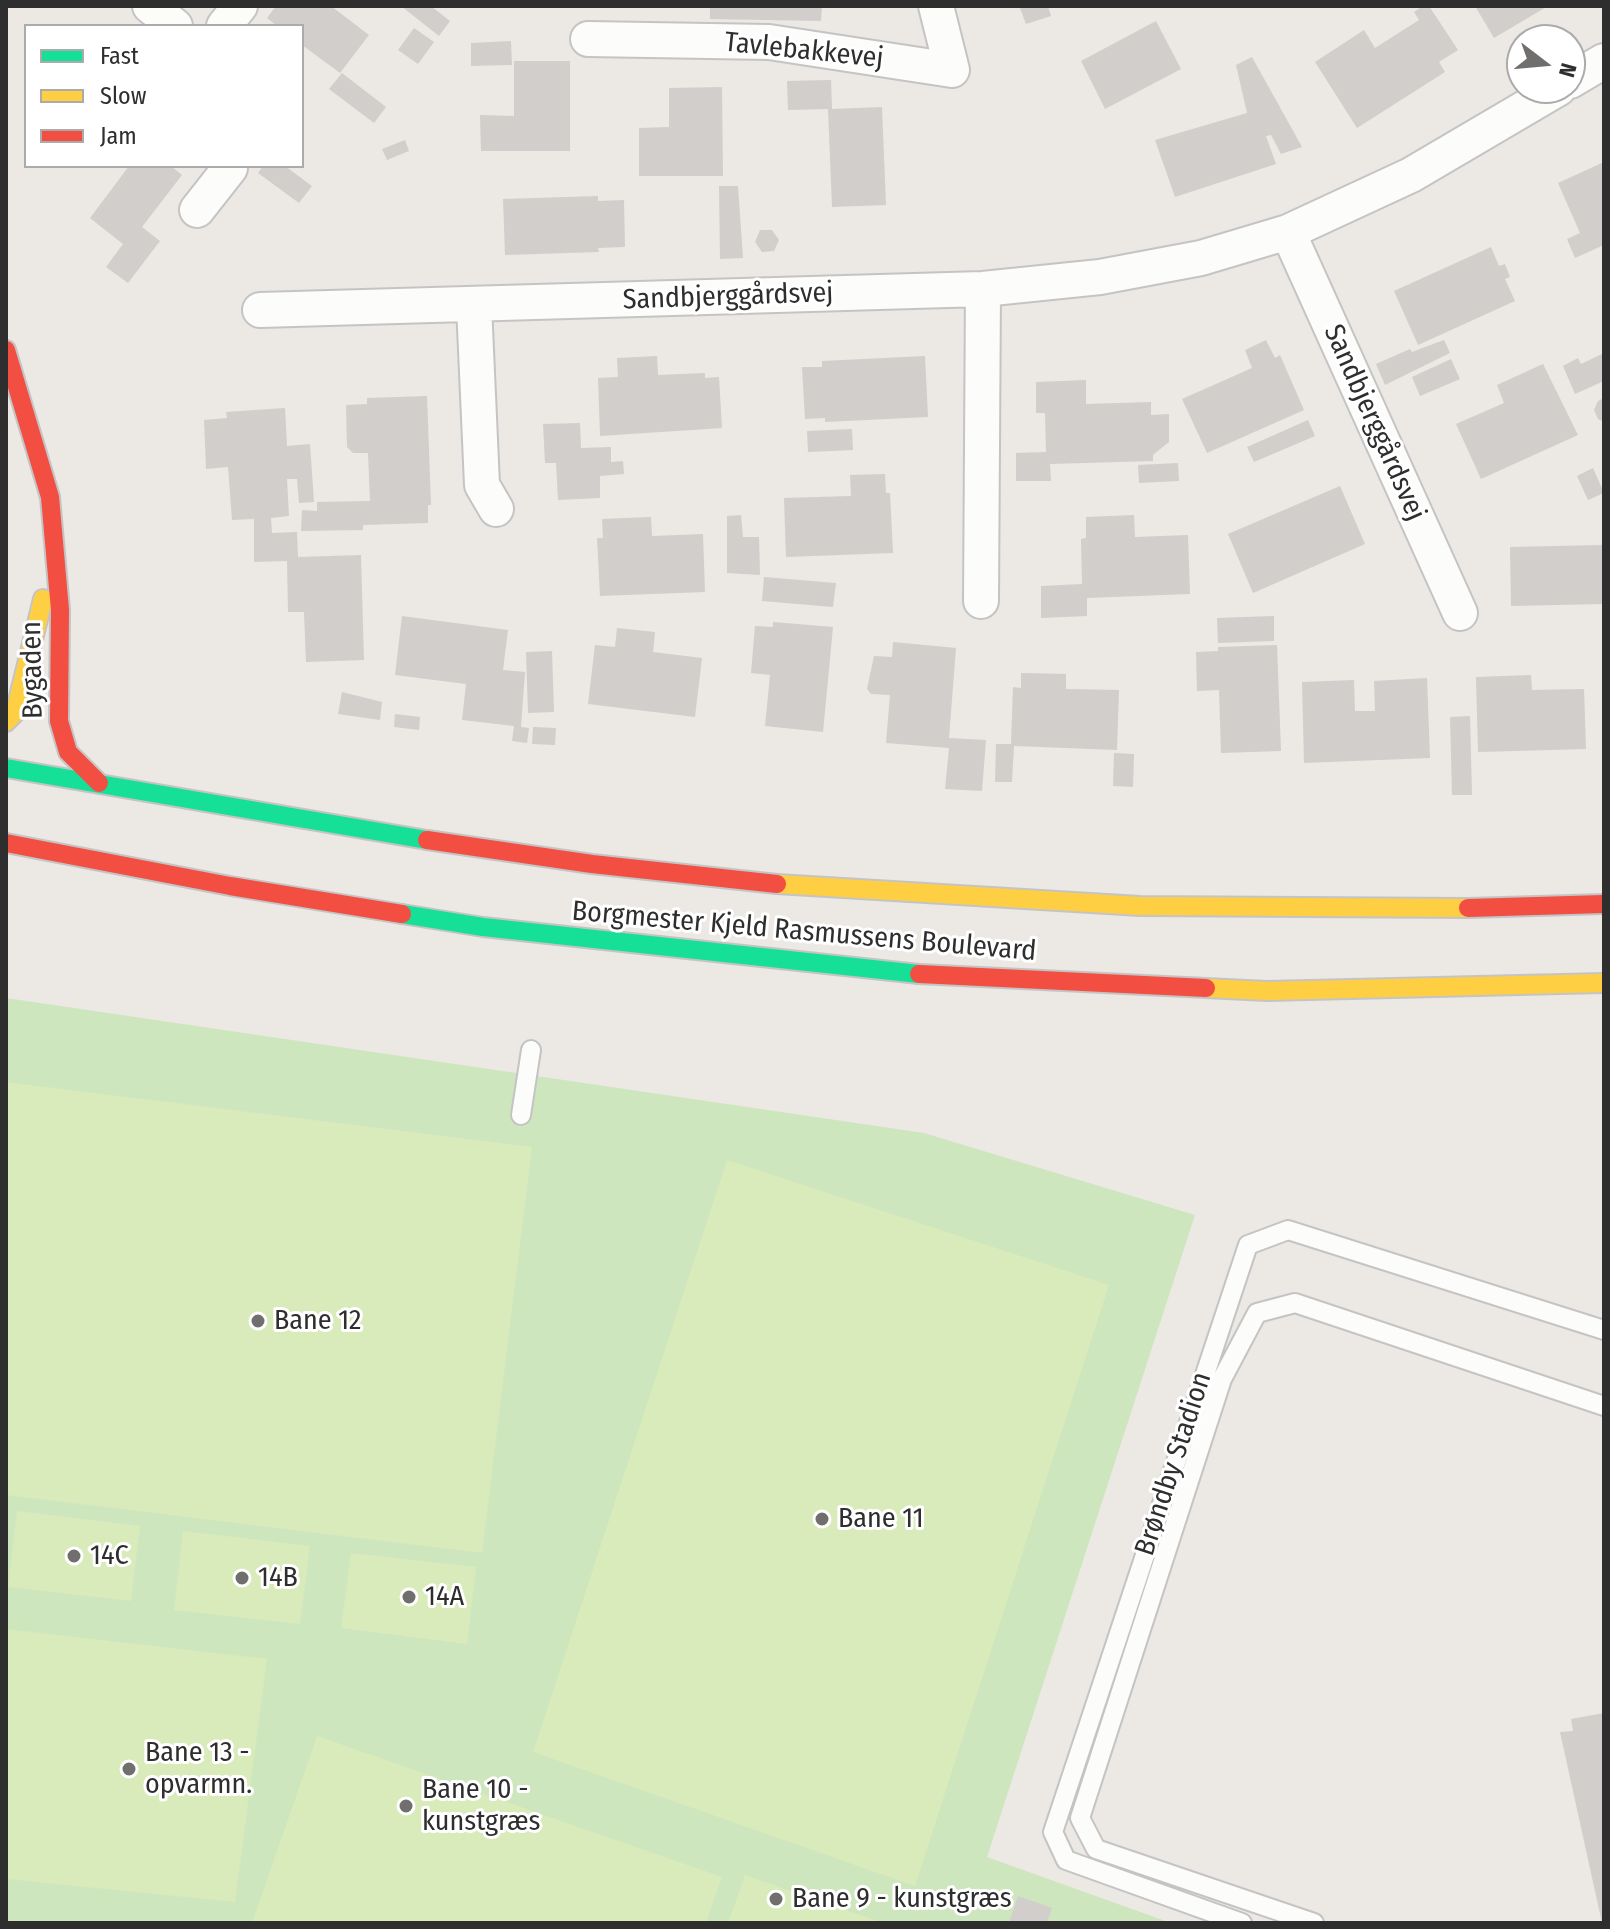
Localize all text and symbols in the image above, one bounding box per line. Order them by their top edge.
legend [24,24,304,168]
north arrow [1506,24,1586,104]
street label: Tavlebakkevej [723,26,885,76]
text: Fast [100,42,139,70]
text: N [1553,60,1582,80]
text: Slow [100,82,146,110]
text: Jam [100,122,137,150]
street label: Sandbjerggårdsvej [622,277,834,317]
street label: Sandbjerggårdsvej [1316,320,1432,526]
street label: Bygaden [15,621,51,719]
street label: Borgmester Kjeld Rasmussens Boulevard [570,895,1038,969]
place label: Bane 12 [274,1304,361,1338]
marker: Bane 12 [249,1312,267,1330]
street label: Brøndby Stadion [1129,1368,1219,1560]
place label: Bane 11 [838,1502,924,1536]
marker: Bane 11 [813,1510,831,1528]
place label: 14C [90,1539,129,1573]
marker: 14C [65,1547,83,1565]
place label: 14B [258,1561,298,1595]
marker: 14B [233,1569,251,1587]
place label: 14A [425,1580,464,1614]
marker: 14A [400,1588,418,1606]
place label: Bane 13 - opvarmn. [145,1736,252,1802]
marker: Bane 13 - opvarmn. [120,1760,138,1778]
place label: Bane 10 - kunstgræs [422,1773,540,1839]
marker: Bane 10 - kunstgræs [397,1797,415,1815]
place label: Bane 9 - kunstgræs [792,1882,1012,1916]
marker: Bane 9 - kunstgræs [767,1890,785,1908]

